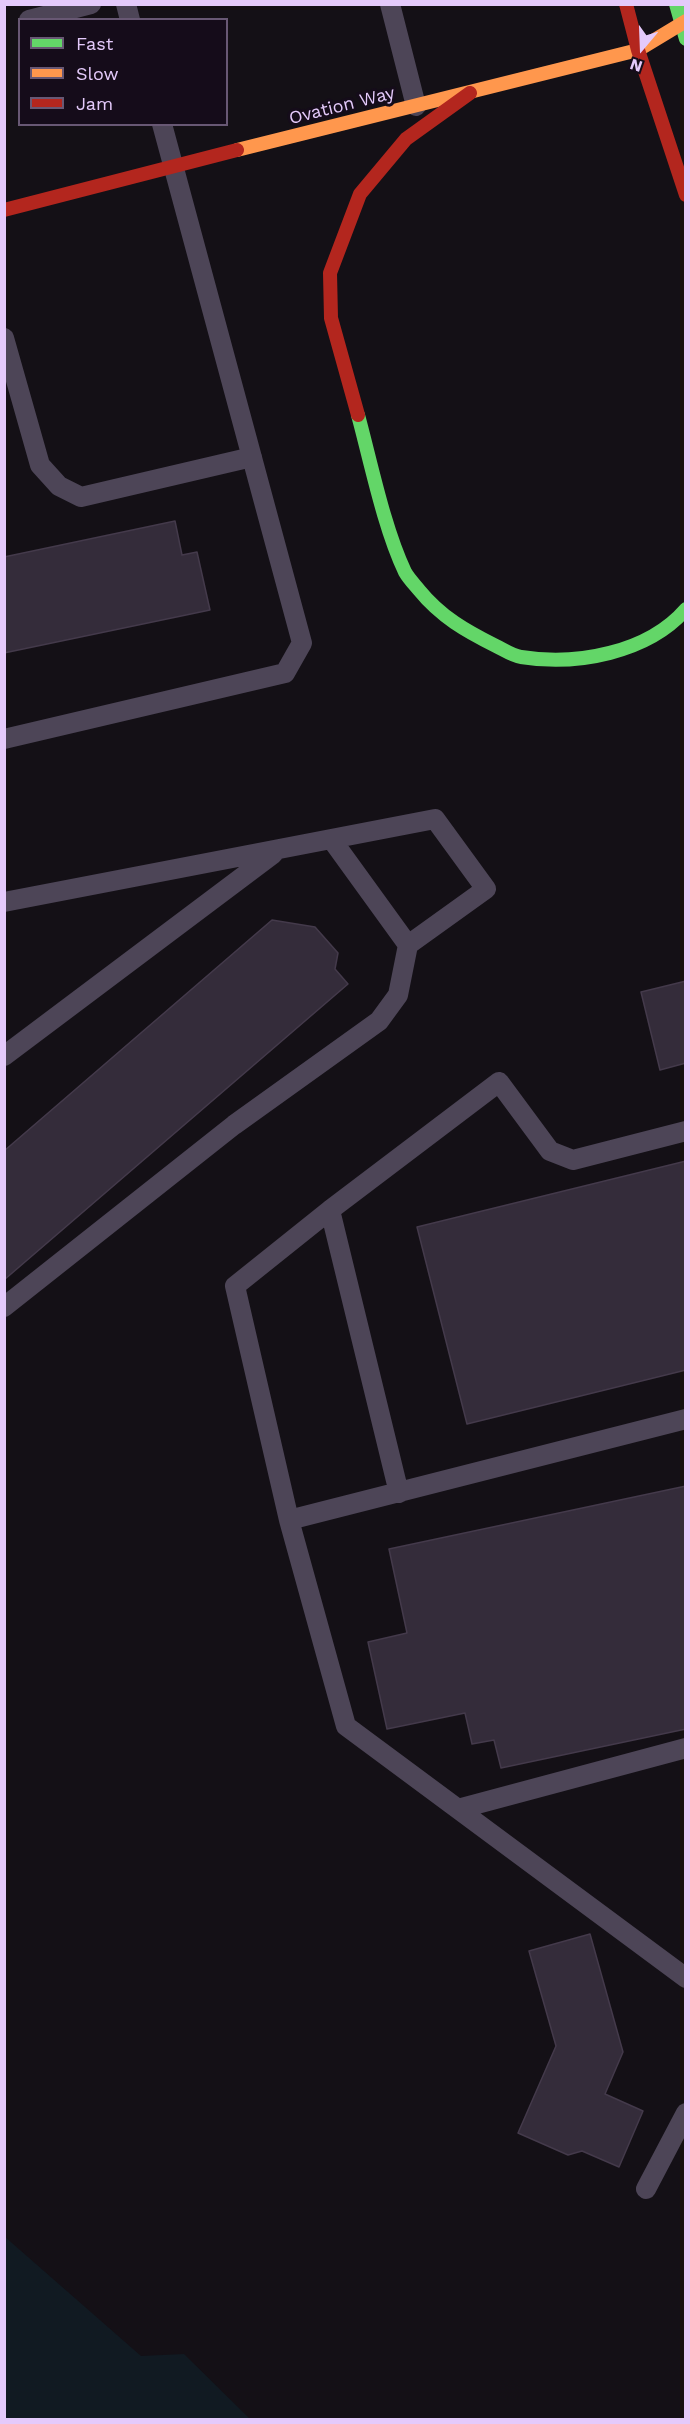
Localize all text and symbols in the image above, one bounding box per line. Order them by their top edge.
legend [18,18,228,126]
north arrow [612,18,672,78]
text: Fast [76,33,113,54]
text: N [627,55,645,76]
text: Slow [76,63,119,84]
street label: Ovation Way [287,82,397,130]
text: Jam [76,93,113,114]

